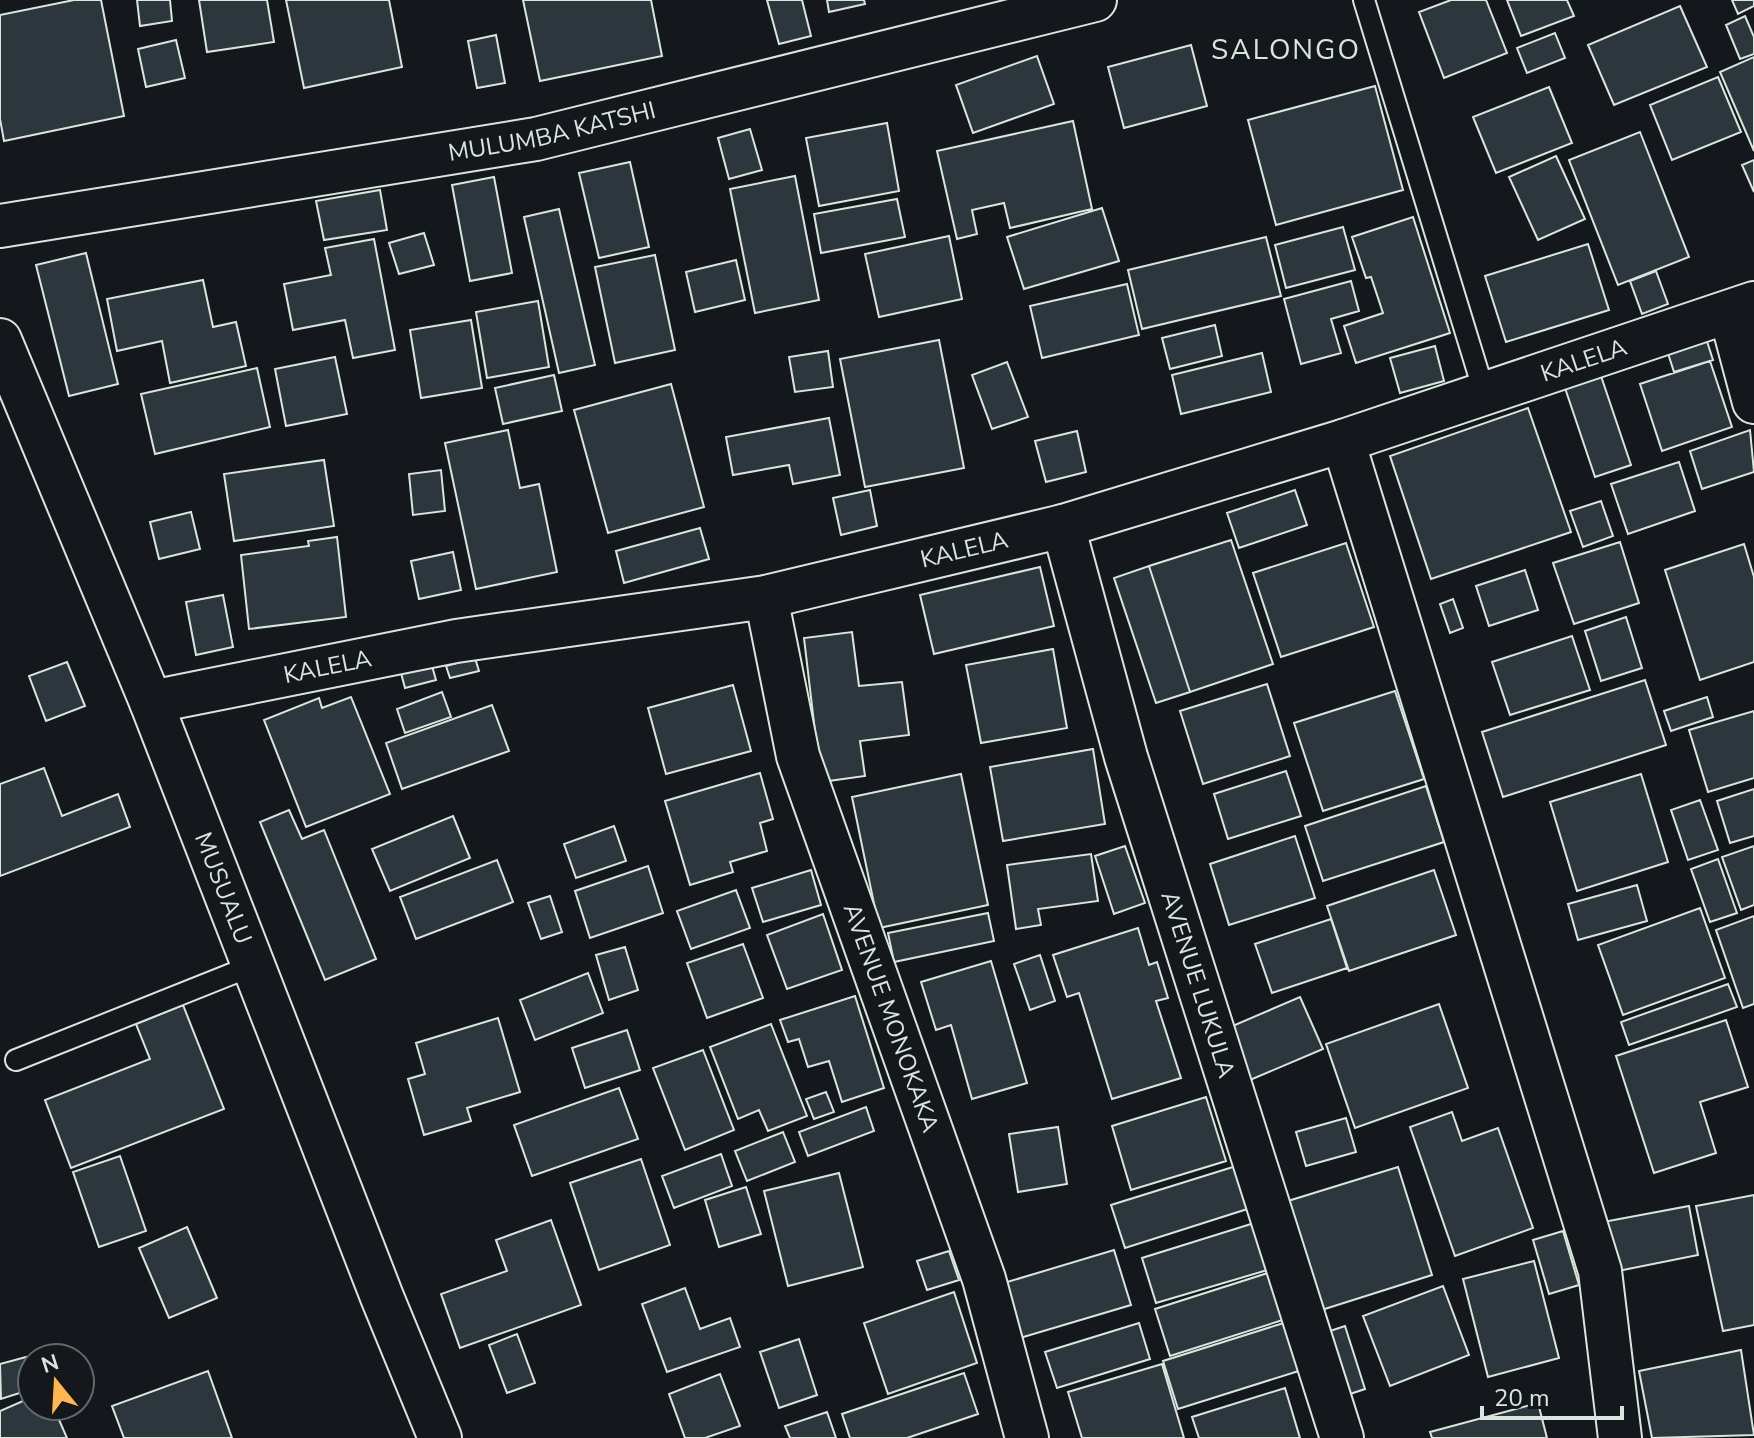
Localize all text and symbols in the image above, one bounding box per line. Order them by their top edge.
district label: SALONGO [1211,31,1361,69]
street label: MULUMBA KATSHI [446,94,659,169]
street label: KALELA [1536,331,1631,390]
street label: KALELA [917,524,1012,576]
street label: KALELA [281,642,375,691]
street label: MUSUALU [187,828,259,949]
street label: AVENUE LUKULA [1153,887,1243,1082]
street label: AVENUE MONOKAKA [836,899,947,1137]
north arrow [16,1342,96,1422]
text: N [38,1347,63,1381]
scale bar [1482,1370,1622,1420]
text: 20 m [1494,1382,1550,1414]

